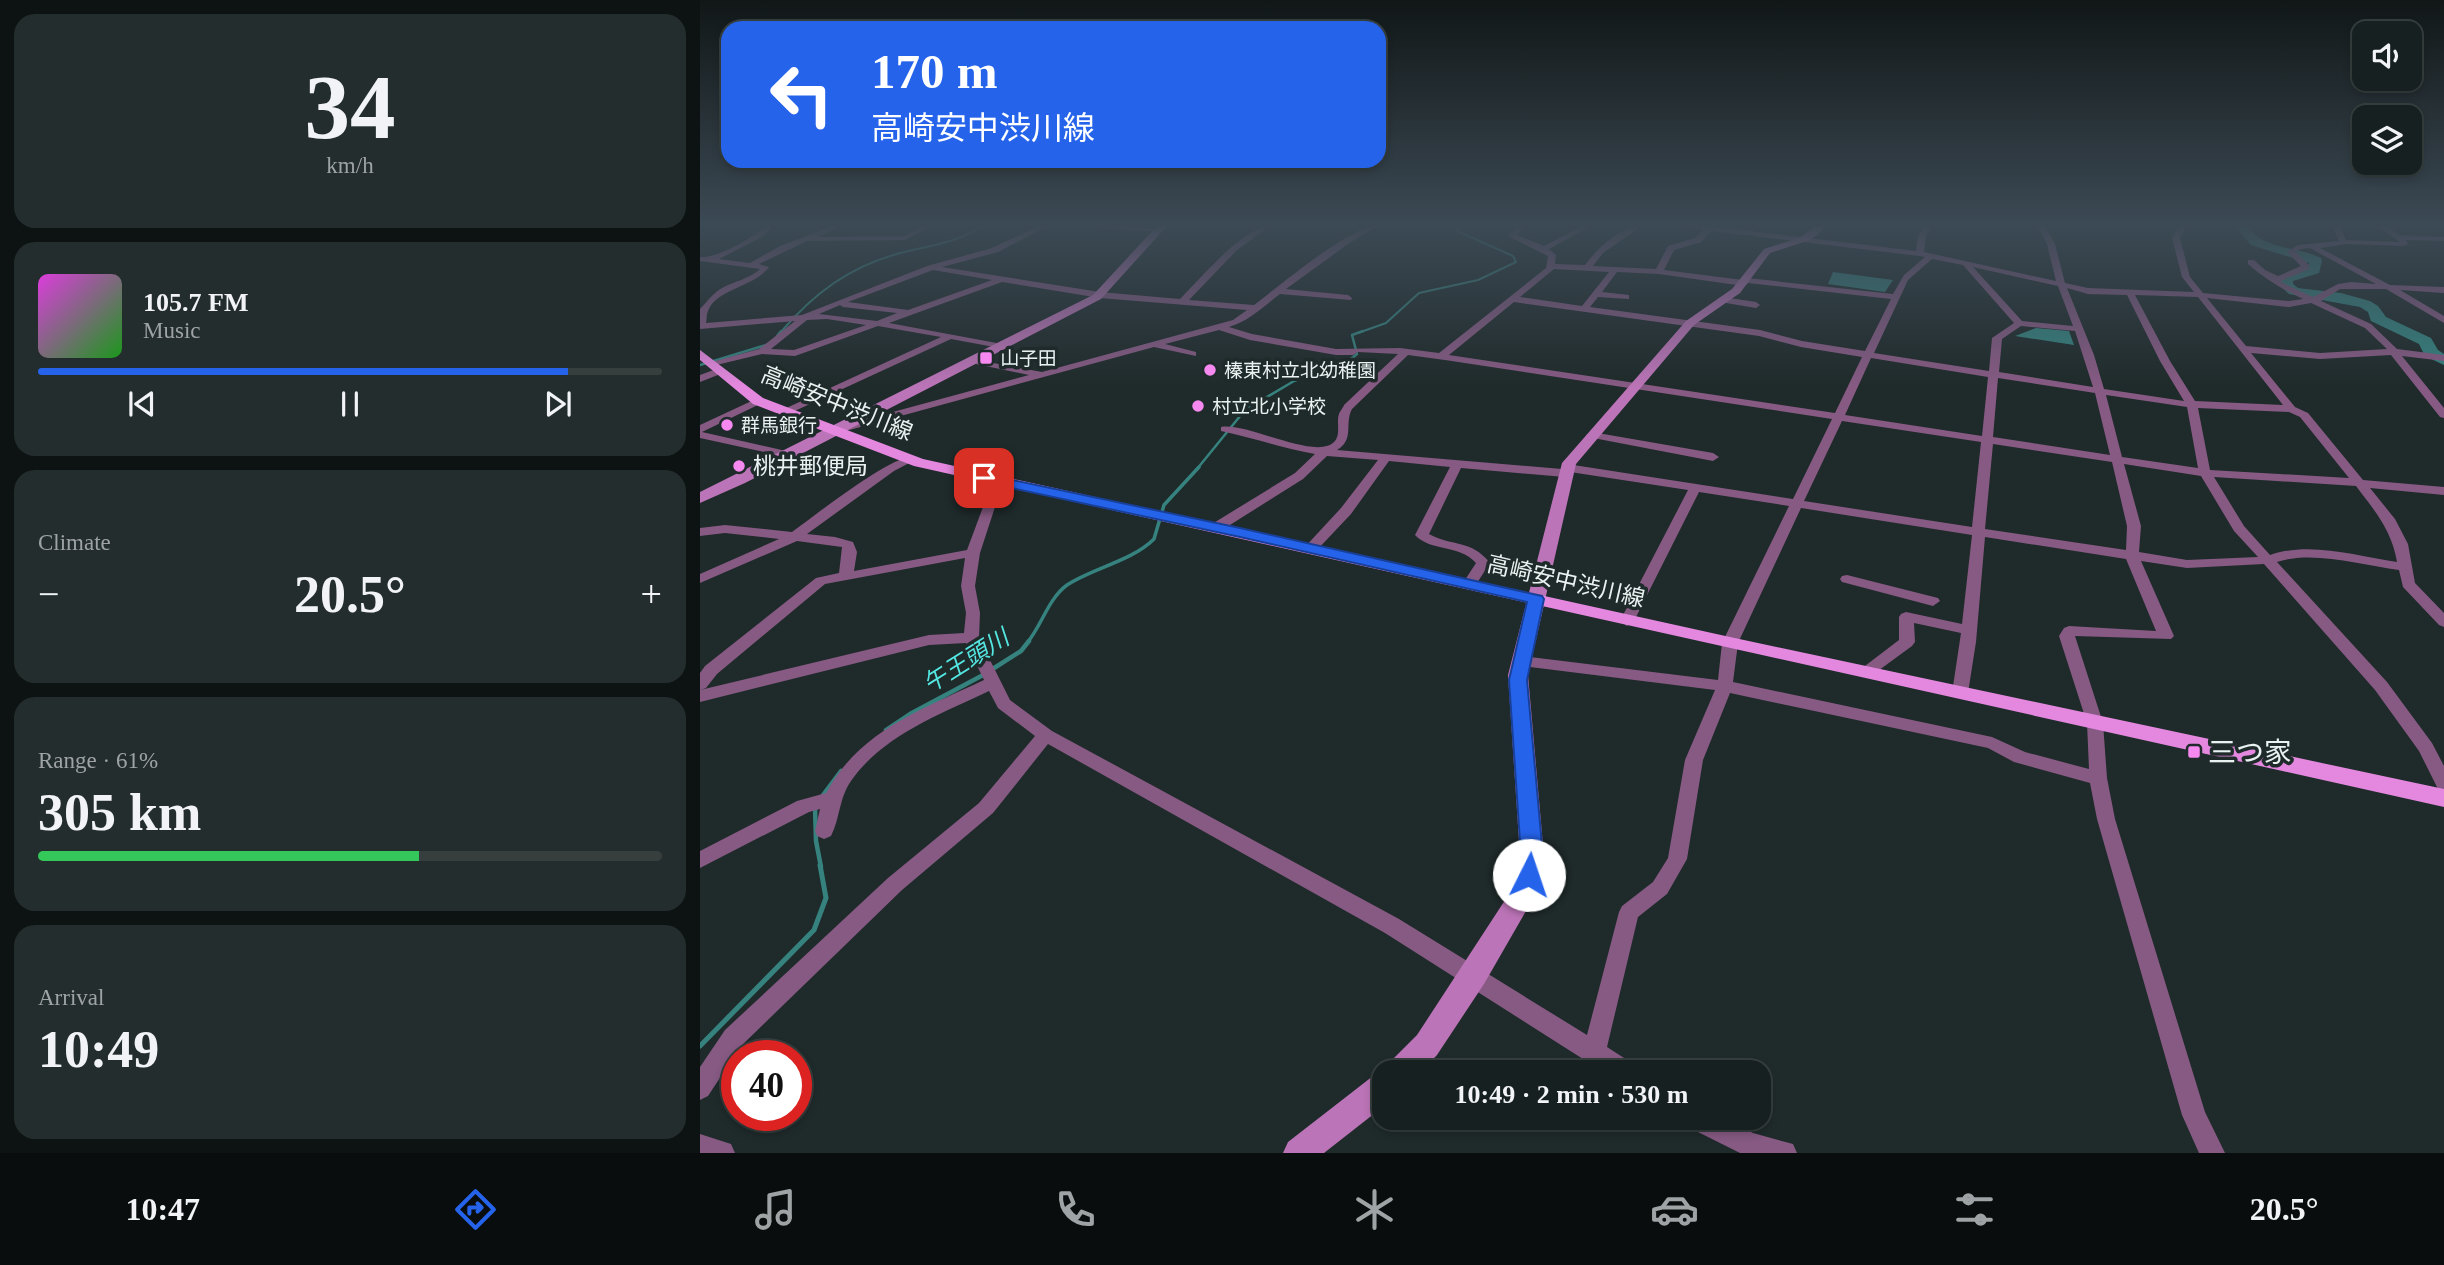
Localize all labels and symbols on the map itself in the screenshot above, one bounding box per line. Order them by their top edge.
place label: 山子田 [1000,348,1057,369]
marker: 山子田 [978,350,994,366]
place label: 榛東村立北幼稚園 [1224,360,1376,381]
street label: 高崎安中渋川線 [757,362,916,445]
marker: 榛東村立北幼稚園 [1202,362,1218,378]
place label: 村立北小学校 [1212,396,1326,417]
marker: 村立北小学校 [1190,398,1206,414]
place label: 群馬銀行 [741,415,817,436]
marker: 群馬銀行 [719,417,735,433]
pin [954,448,1014,508]
place label: 桃井郵便局 [753,454,868,479]
marker: 桃井郵便局 [731,458,747,474]
street label: 高崎安中渋川線 [1485,551,1647,612]
water label: 午王頭川 [918,623,1016,697]
place label: 三つ家 [2208,737,2292,768]
marker: 三つ家 [2186,744,2202,760]
position arrow [1492,838,1566,912]
speed limit sign: 40 [721,1040,812,1131]

